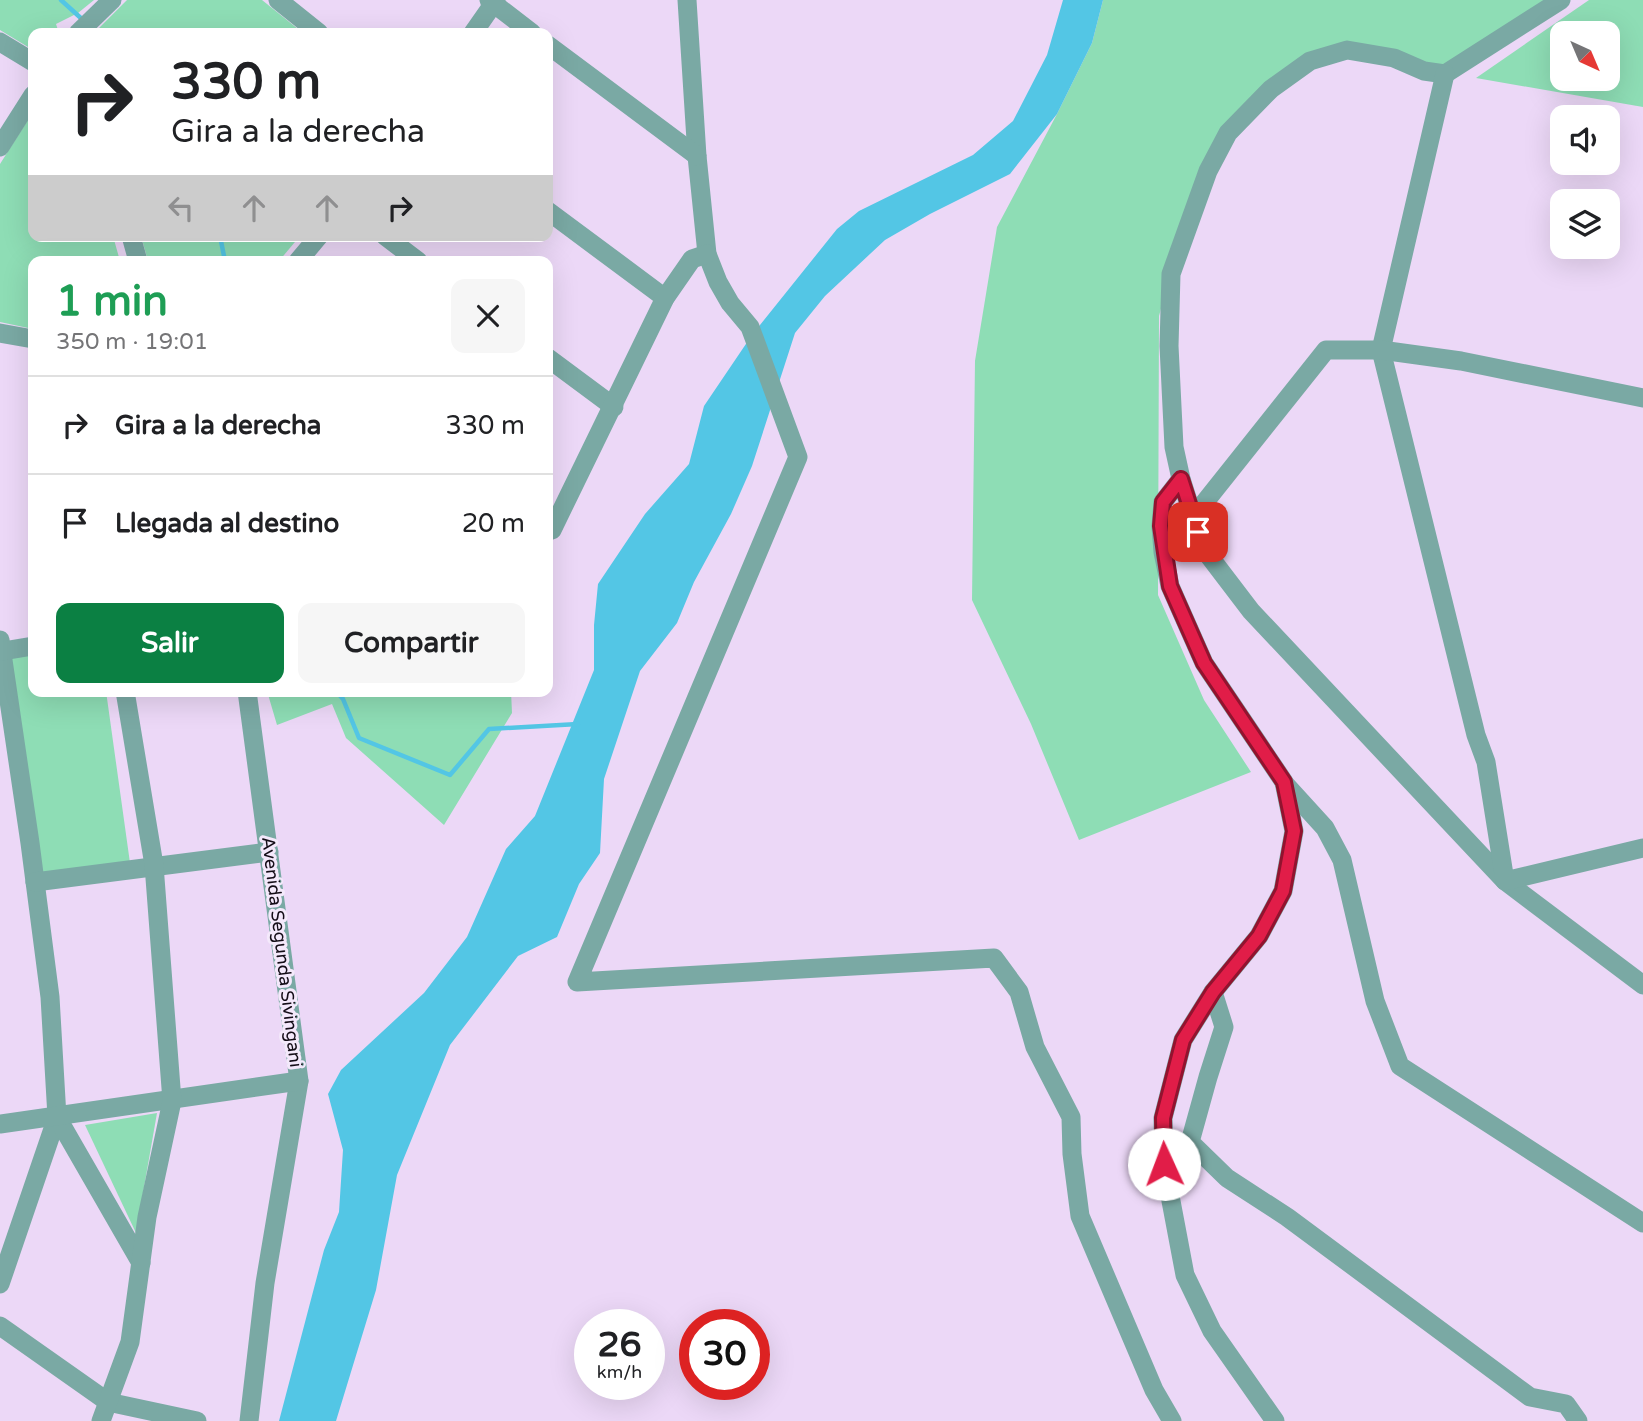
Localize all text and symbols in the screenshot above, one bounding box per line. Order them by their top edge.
north arrow [1550,21,1620,91]
map controls [1550,21,1620,259]
text: 330 m [171,53,321,112]
icon: right [56,56,147,147]
button: sound [1550,105,1620,175]
text: Gira a la derecha [171,113,425,151]
icon: left [162,189,200,227]
icon: ahead [235,189,273,227]
icon: ahead [308,189,346,227]
icon: right [381,189,419,227]
button: layers [1550,189,1620,259]
text: 1 min [56,276,168,327]
button: close [451,279,525,353]
text: 350 m · 19:01 [56,328,208,356]
icon: right [56,406,94,444]
text: Gira a la derecha [115,410,321,441]
text: 330 m [445,410,525,441]
pin [1168,502,1228,562]
icon: arrive [56,504,94,542]
text: Llegada al destino [115,508,339,539]
text: 20 m [462,508,525,539]
icon: arrive [1179,513,1217,551]
button: Salir [56,603,284,683]
button: Compartir [298,603,525,683]
street label: Avenida Segunda Sivingani [257,836,307,1068]
position arrow [1127,1127,1201,1201]
speed limit sign: 30 [679,1309,770,1400]
text: 26 [598,1324,641,1366]
text: km/h [597,1361,642,1383]

